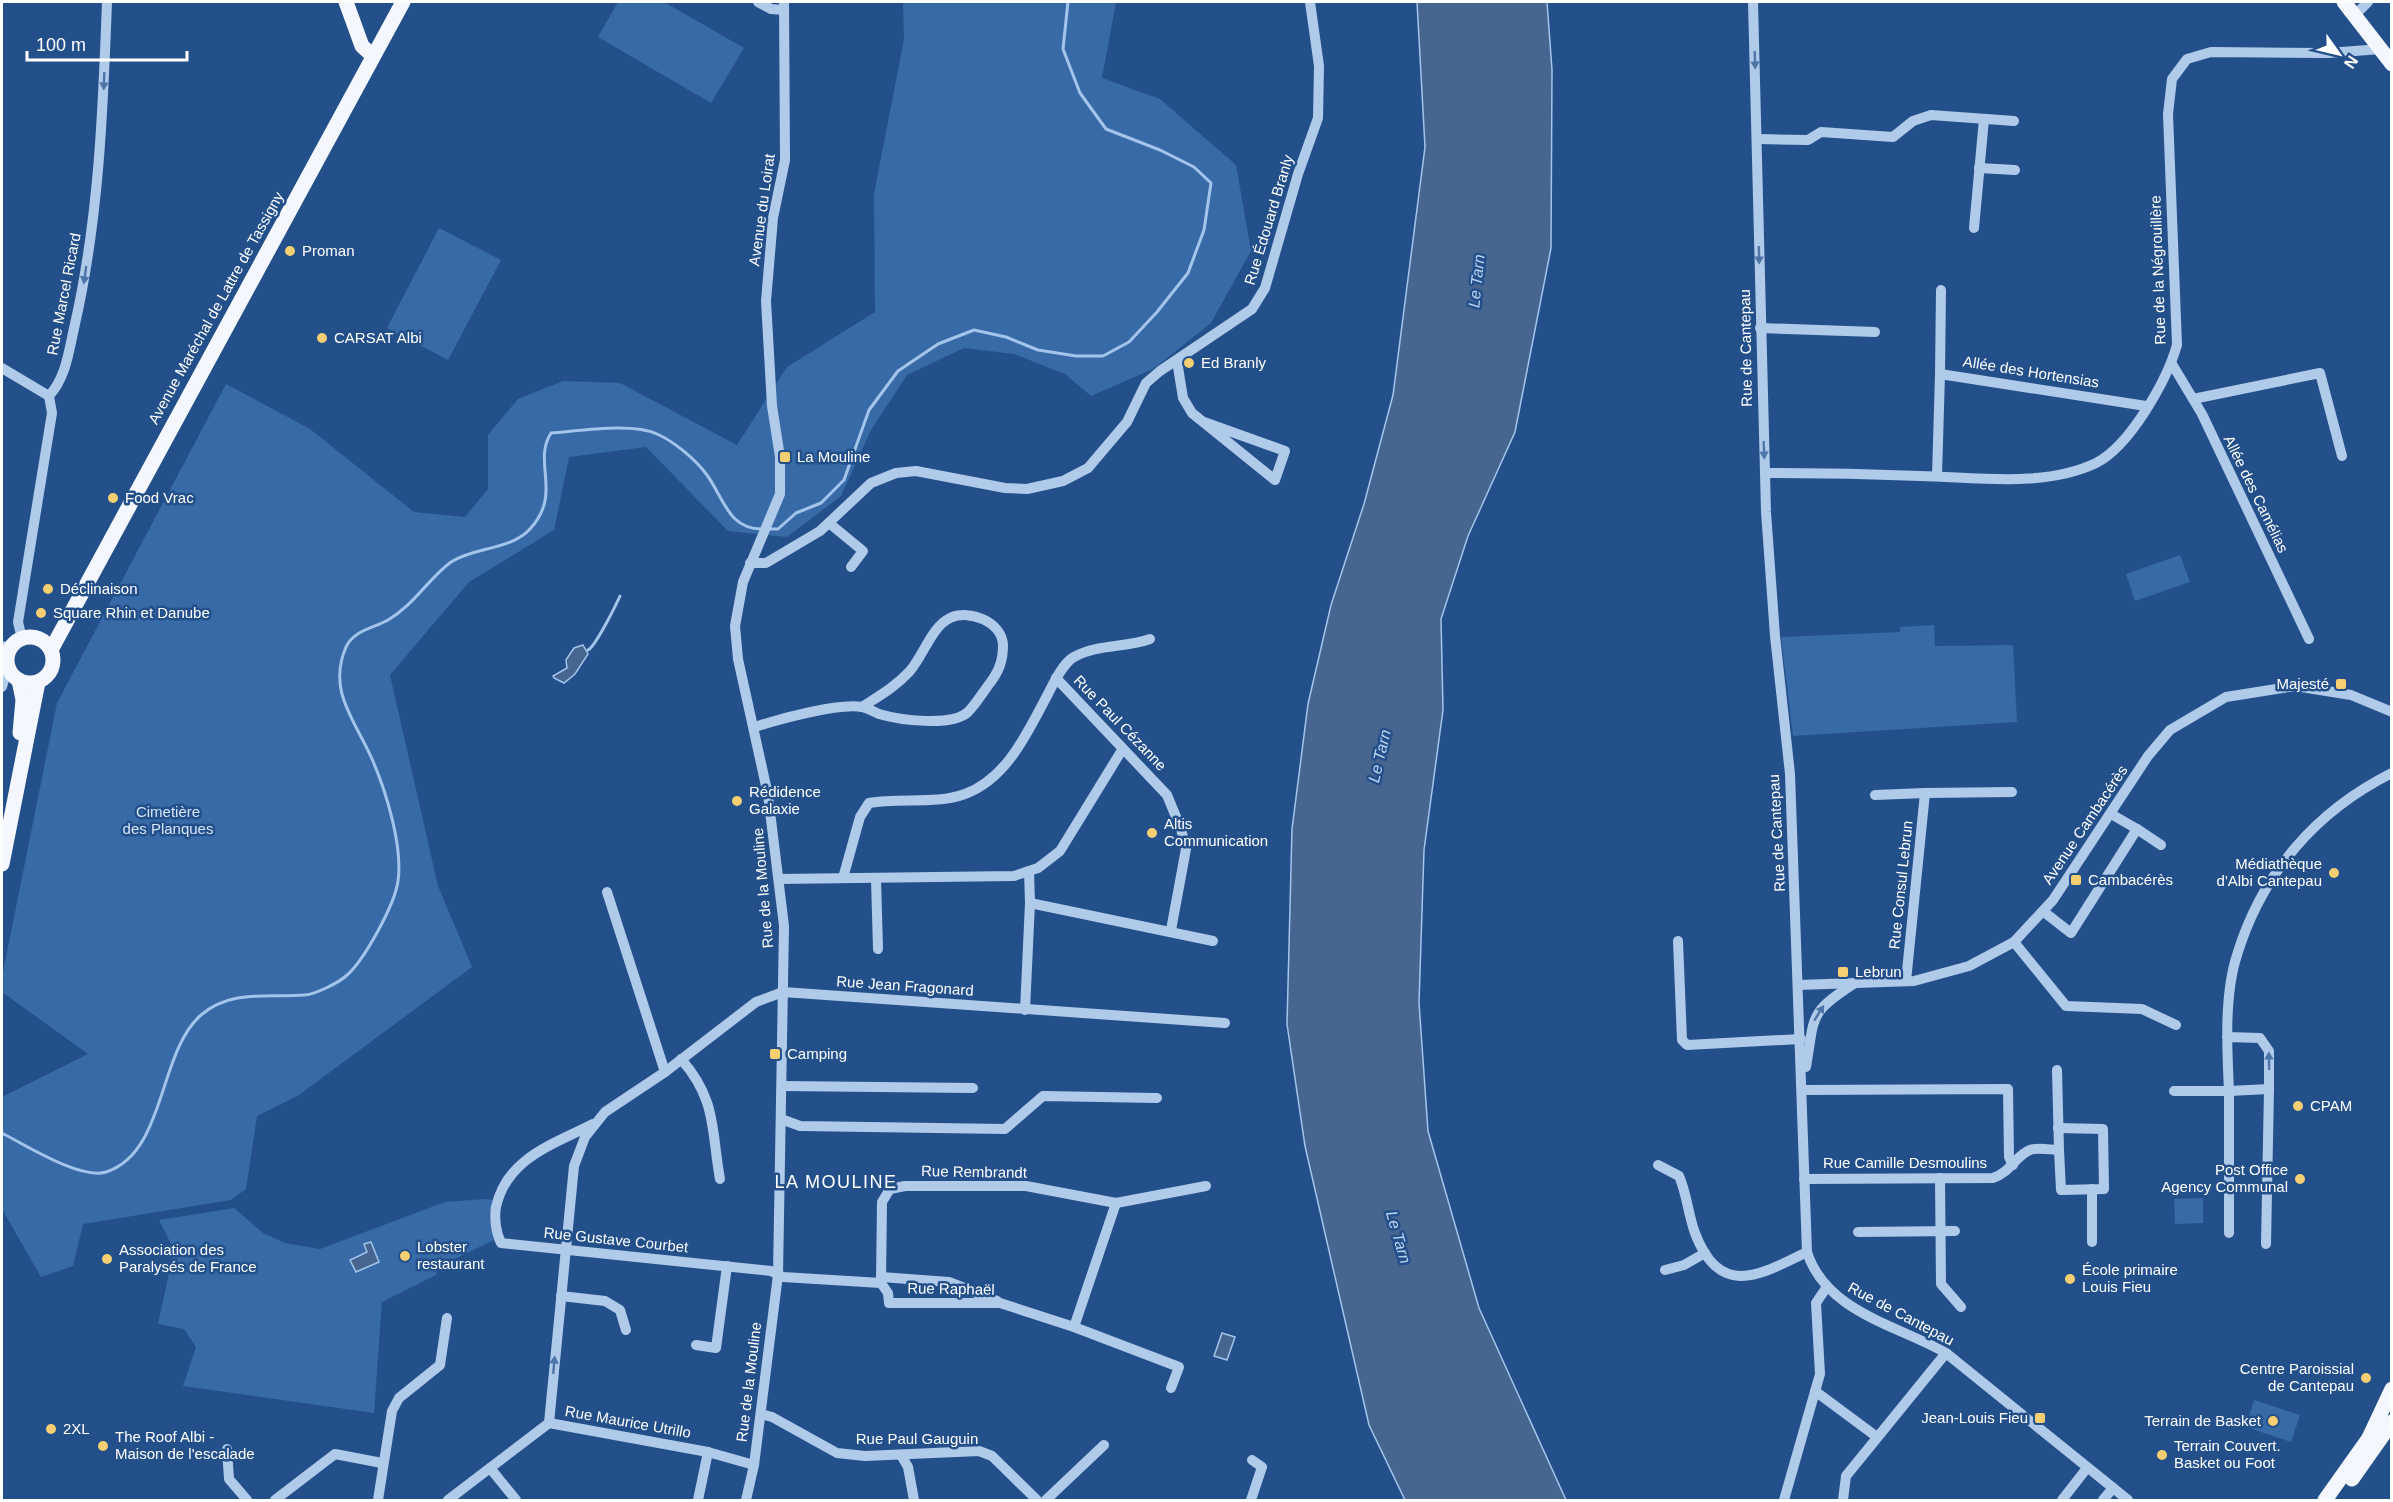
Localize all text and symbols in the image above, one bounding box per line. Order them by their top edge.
scale bar [27,24,188,62]
north arrow [2309,24,2369,84]
text: 100 m [36,35,86,55]
one-way arrow [1751,50,1760,69]
text: N [2341,53,2361,72]
one-way arrow [99,71,108,90]
street label: Avenue du Loirat [745,152,778,267]
street label: Rue Édouard Branly [1241,152,1297,287]
street label: Avenue Maréchal de Lattre de Tassigny [144,188,287,427]
street label: Rue de la Négrouillère [2146,195,2169,345]
street label: Rue Marcel Ricard [43,231,84,356]
place label: Proman [302,242,355,259]
marker: Proman [283,244,297,258]
one-way arrow [1754,245,1764,264]
water label: Le Tarn [1465,253,1488,309]
one-way arrow [80,265,89,284]
street label: Rue de Cantepau [1736,289,1755,407]
place label: CARSAT Albi [334,329,422,346]
marker: CARSAT Albi [315,331,329,345]
street label: Allée des Hortensias [1962,352,2100,391]
place label: Ed Branly [1201,354,1267,371]
marker: Ed Branly [1182,356,1196,370]
street label: Allée des Camélias [2221,432,2292,555]
one-way arrow [1759,440,1769,459]
place label: La Mouline [797,448,870,465]
marker: La Mouline [778,450,792,464]
place label: Food Vrac [125,489,194,506]
marker: Food Vrac [106,491,120,505]
place label: Déclinaison [60,580,138,597]
marker: Déclinaison [41,582,55,596]
place label: Square Rhin et Danube [53,604,210,621]
marker: Square Rhin et Danube [34,606,48,620]
street label: Rue Paul Cézanne [1071,671,1170,774]
place label: Majesté [2276,675,2329,692]
marker: Majesté [2334,677,2348,691]
water label: Le Tarn [1365,728,1394,784]
street label: Avenue Cambacérès [2038,762,2132,888]
street label: Rue de Cantepau [1765,774,1788,892]
place label: Rédidence Galaxie [749,783,821,817]
marker: Rédidence Galaxie [730,794,744,808]
park label: Cimetière des Planques [123,803,213,837]
place label: Altis Communication [1164,815,1268,849]
street label: Rue Consul Lebrun [1885,820,1916,950]
marker: Altis Communication [1145,826,1159,840]
street label: Rue de la Mouline [749,827,776,949]
place label: Médiathèque d'Albi Cantepau [2217,855,2322,889]
marker: Médiathèque d'Albi Cantepau [2327,866,2341,880]
place label: Cambacérès [2088,871,2173,889]
marker: Cambacérès [2069,873,2083,887]
place label: Lebrun [1855,963,1902,980]
marker: Lebrun [1836,965,1850,979]
street label: Rue Jean Fragonard [836,972,974,999]
one-way arrow [1814,1004,1824,1021]
place label: Camping [787,1045,847,1062]
marker: Camping [768,1047,782,1061]
one-way arrow [2264,1051,2274,1070]
place label: CPAM [2310,1097,2352,1114]
marker: CPAM [2291,1099,2305,1113]
street label: Rue Camille Desmoulins [1823,1154,1987,1171]
place label: Post Office Agency Communal [2161,1161,2288,1195]
street label: Rue Rembrandt [921,1162,1028,1181]
district label: LA MOULINE [774,1172,898,1192]
marker: Post Office Agency Communal [2293,1172,2307,1186]
water label: Le Tarn [1383,1209,1414,1265]
street label: Rue Gustave Courbet [543,1223,690,1256]
place label: Lobster restaurant [417,1238,485,1272]
place label: Association des Paralysés de France [119,1241,257,1275]
marker: Lobster restaurant [398,1249,412,1263]
marker: Association des Paralysés de France [100,1252,114,1266]
place label: École primaire Louis Fieu [2082,1261,2178,1295]
marker: École primaire Louis Fieu [2063,1272,2077,1286]
street label: Rue de Cantepau [1845,1278,1957,1349]
street label: Rue Raphaël [907,1279,995,1298]
street label: Rue de la Mouline [733,1321,764,1443]
one-way arrow [549,1356,559,1375]
place label: Centre Paroissial de Cantepau [2240,1360,2354,1394]
marker: Centre Paroissial de Cantepau [2359,1371,2373,1385]
street label: Rue Maurice Utrillo [564,1402,692,1441]
place label: Jean-Louis Fieu [1921,1409,2028,1426]
marker: Jean-Louis Fieu [2033,1411,2047,1425]
place label: Terrain de Basket [2144,1412,2262,1429]
marker: Terrain de Basket [2266,1414,2280,1428]
place label: 2XL [63,1420,90,1437]
marker: 2XL [44,1422,58,1436]
place label: The Roof Albi - Maison de l'escalade [115,1428,255,1462]
street label: Rue Paul Gauguin [856,1430,978,1447]
place label: Terrain Couvert. Basket ou Foot [2174,1437,2281,1471]
marker: The Roof Albi - Maison de l'escalade [96,1439,110,1453]
marker: Terrain Couvert. Basket ou Foot [2155,1448,2169,1462]

